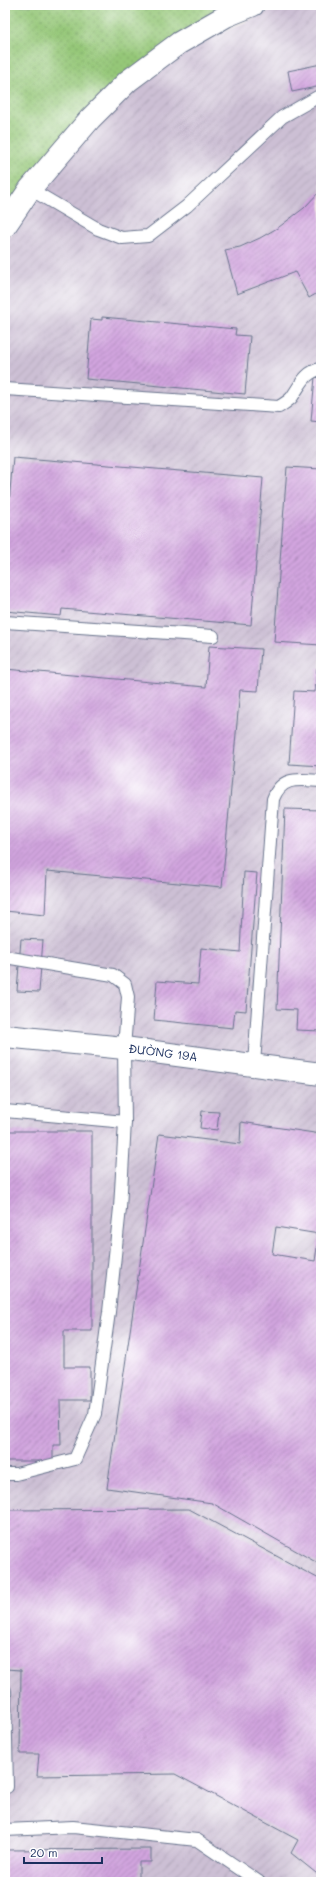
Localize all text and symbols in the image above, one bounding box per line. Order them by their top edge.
street label: ĐƯỜNG 19A [128,1040,199,1064]
scale bar [24,1839,102,1865]
text: 20 m [30,1844,58,1860]

